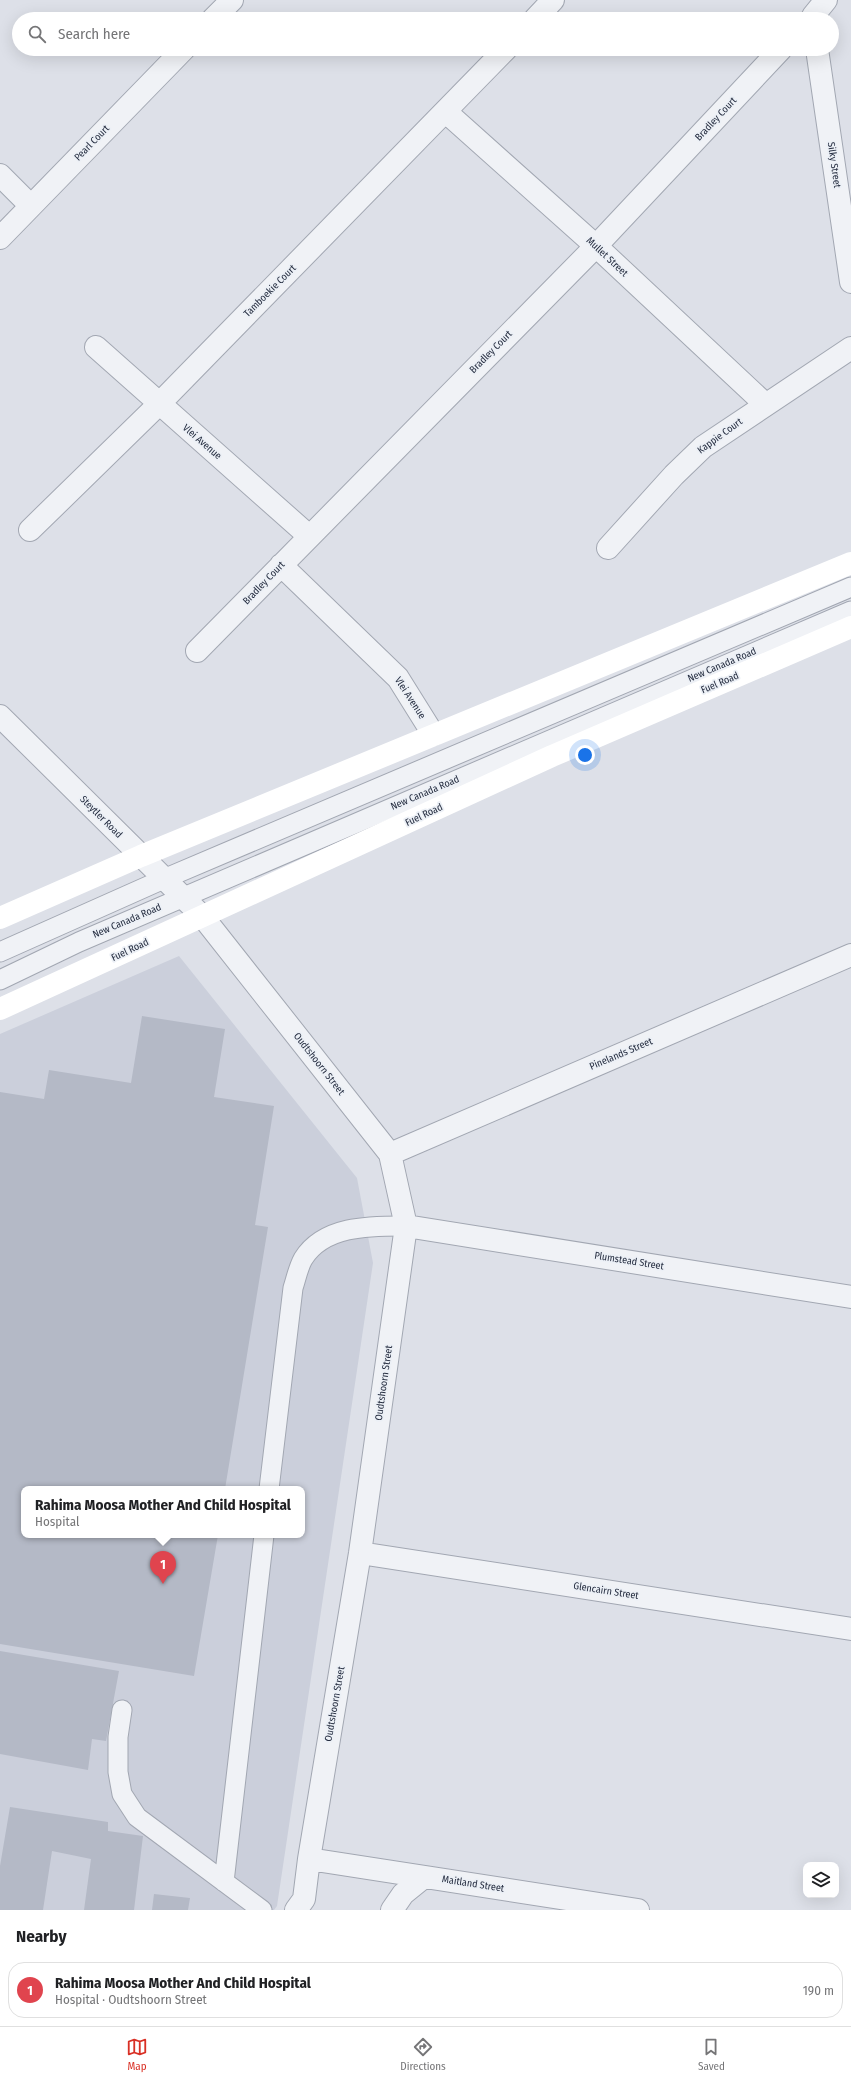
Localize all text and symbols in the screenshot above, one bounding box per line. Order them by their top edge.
search box [12,12,839,56]
icon: search [26,23,48,45]
text: Search here [58,25,130,43]
street label: Bradley Court [693,94,740,143]
street label: Pearl Court [72,122,113,163]
street label: Silky Street [825,141,843,189]
street label: Mullet Street [584,235,631,280]
street label: Tamboekie Court [241,262,299,320]
street label: Bradley Court [467,328,515,376]
street label: Kappie Court [695,415,745,456]
street label: Vlei Avenue [180,422,224,462]
street label: Bradley Court [240,558,288,607]
street label: New Canada Road [686,645,758,685]
street label: Fuel Road [699,670,741,696]
street label: Vlei Avenue [392,675,428,721]
your location [575,745,595,765]
street label: New Canada Road [389,773,461,813]
street label: Steytler Road [77,793,125,841]
street label: Fuel Road [403,801,445,829]
street label: New Canada Road [91,901,163,941]
street label: Fuel Road [109,936,151,964]
street label: Oudtshoorn Street [291,1030,348,1098]
street label: Pinelands Street [588,1035,655,1073]
street label: Plumstead Street [593,1250,665,1273]
street label: Oudtshoorn Street [373,1344,395,1421]
popup [21,1486,305,1538]
text: Rahima Moosa Mother And Child Hospital [35,1496,291,1514]
text: Hospital [35,1514,79,1529]
pin: 1 [150,1551,176,1584]
street label: Glencairn Street [573,1580,640,1602]
street label: Oudtshoorn Street [323,1665,348,1742]
map controls [803,1862,839,1898]
button: layers [803,1862,839,1898]
street label: Maitland Street [441,1873,506,1895]
text: Nearby [16,1926,67,1947]
text: Rahima Moosa Mother And Child Hospital [55,1974,311,1992]
text: 1 [27,1983,33,1998]
text: 190 m [803,1983,834,1998]
text: Hospital · Oudtshoorn Street [55,1992,207,2007]
tab: Map [126,2036,148,2073]
tab: Directions [400,2036,446,2073]
tab: Saved [698,2036,725,2073]

